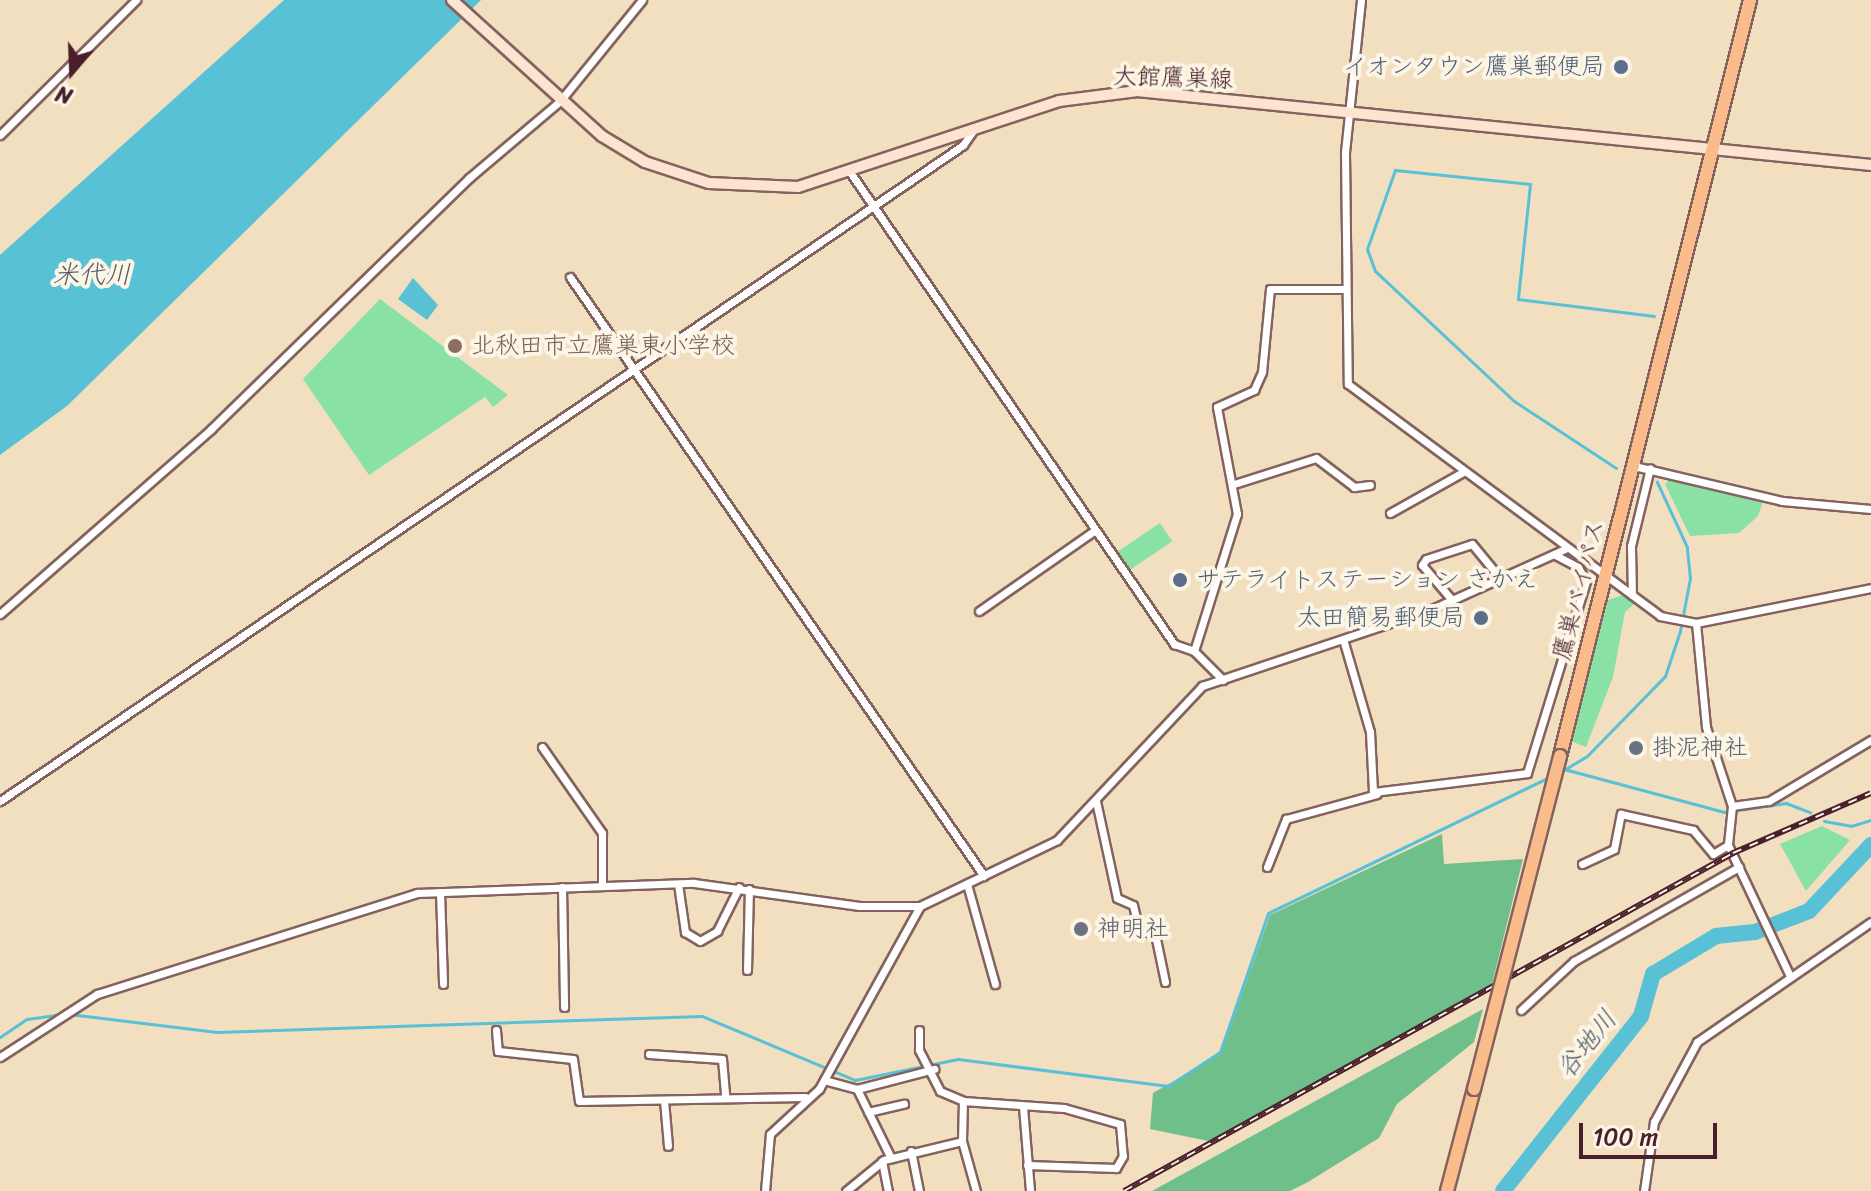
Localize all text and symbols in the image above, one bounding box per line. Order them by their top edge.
north arrow [32,32,112,112]
place label: イオンタウン鷹巣郵便局 [1341,53,1605,81]
marker: イオンタウン鷹巣郵便局 [1612,58,1630,76]
street label: 大館鷹巣線 [1113,62,1233,94]
text: N [50,74,78,116]
water label: 米代川 [53,259,131,291]
place label: 北秋田市立鷹巣東小学校 [471,332,735,360]
marker: 北秋田市立鷹巣東小学校 [446,337,464,355]
street label: 鷹巣バイパス [1548,517,1610,663]
place label: サテライトステーション さかえ [1196,566,1538,594]
marker: サテライトステーション さかえ [1171,571,1189,589]
place label: 太田簡易郵便局 [1297,604,1465,632]
marker: 太田簡易郵便局 [1472,609,1490,627]
place label: 掛泥神社 [1652,734,1748,762]
marker: 掛泥神社 [1627,739,1645,757]
place label: 神明社 [1097,915,1169,943]
marker: 神明社 [1072,920,1090,938]
water label: 谷地川 [1550,1004,1624,1084]
scale bar [1583,1107,1721,1157]
text: 100 m [1593,1116,1658,1158]

